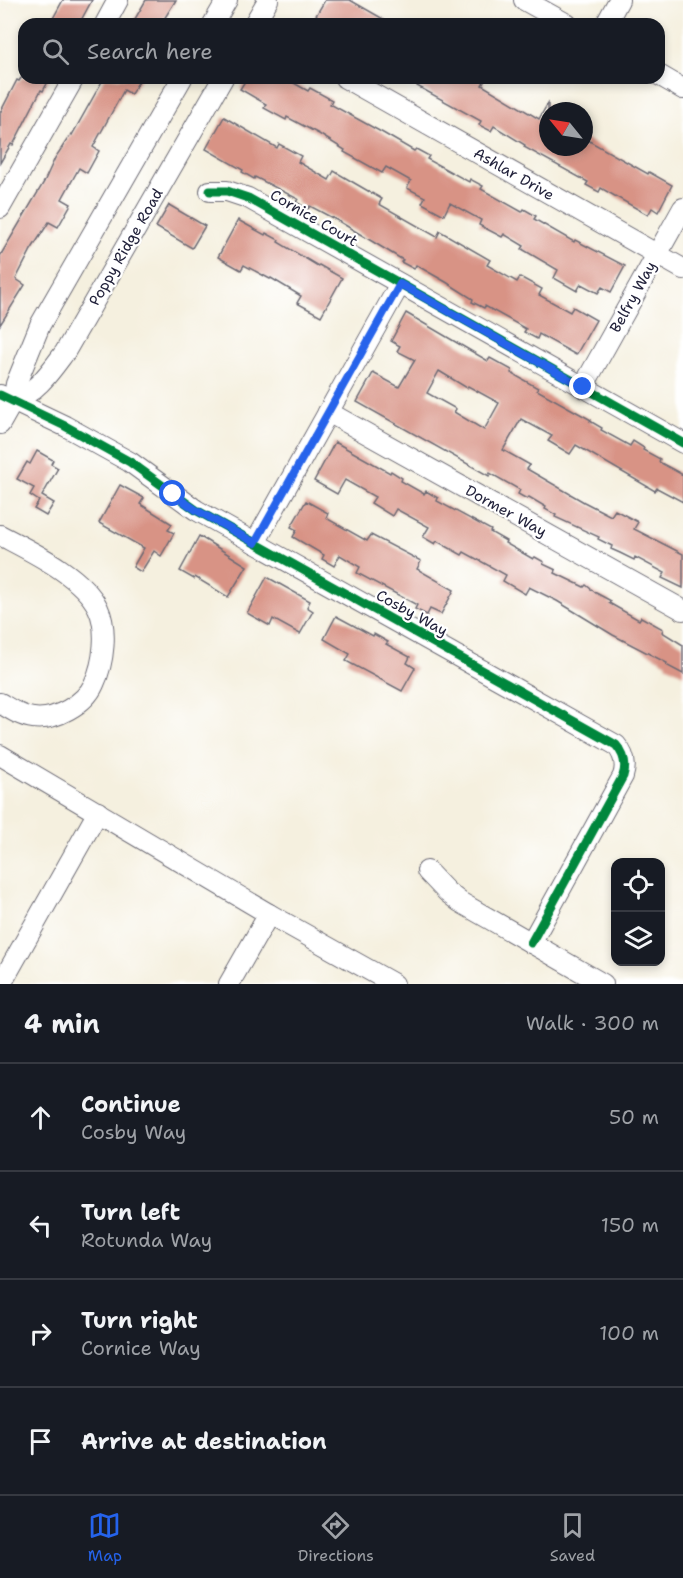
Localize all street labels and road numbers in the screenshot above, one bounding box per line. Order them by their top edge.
street label: Ashlar Drive [470,143,558,205]
street label: Poppy Ridge Road [84,184,168,309]
street label: Cornice Court [267,185,361,251]
street label: Belfry Way [605,258,661,336]
street label: Dormer Way [462,480,550,542]
street label: Cosby Way [373,585,451,641]

